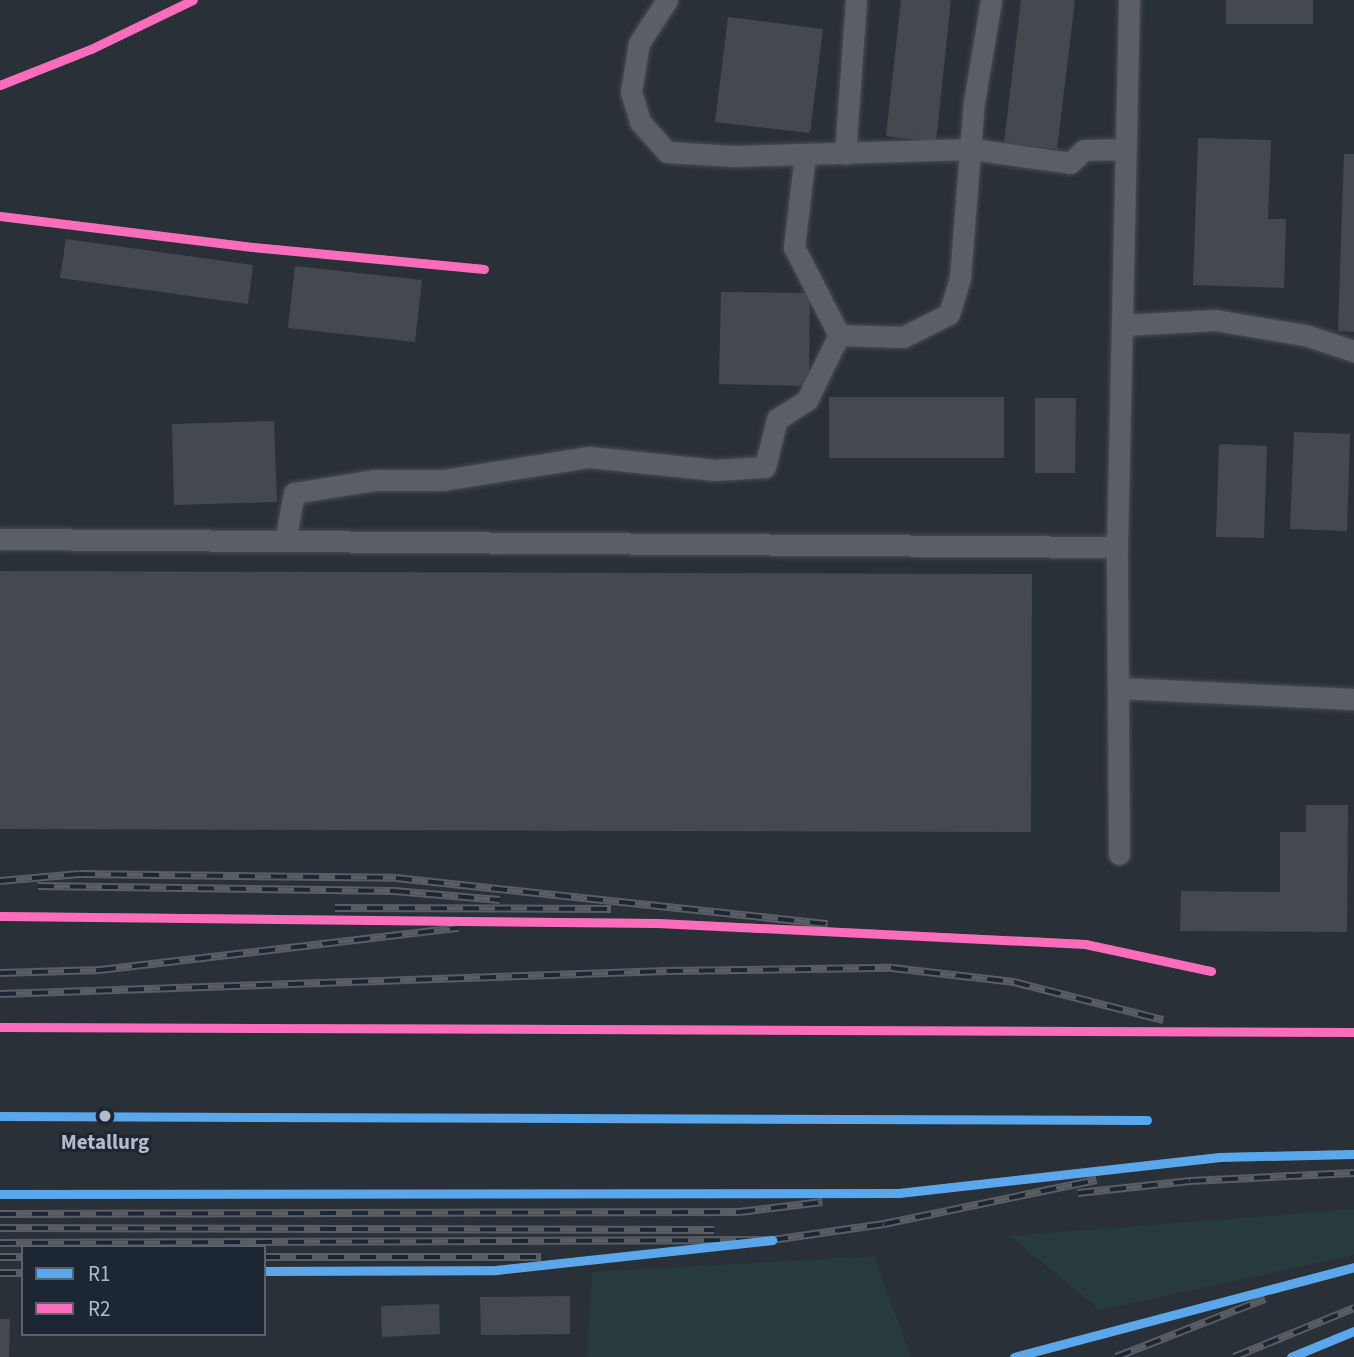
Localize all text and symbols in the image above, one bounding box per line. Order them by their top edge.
marker: Metallurg [94,1105,116,1127]
place label: Metallurg [61,1129,149,1155]
legend [21,1245,266,1336]
text: R1 [88,1259,110,1289]
text: R2 [88,1294,110,1324]

